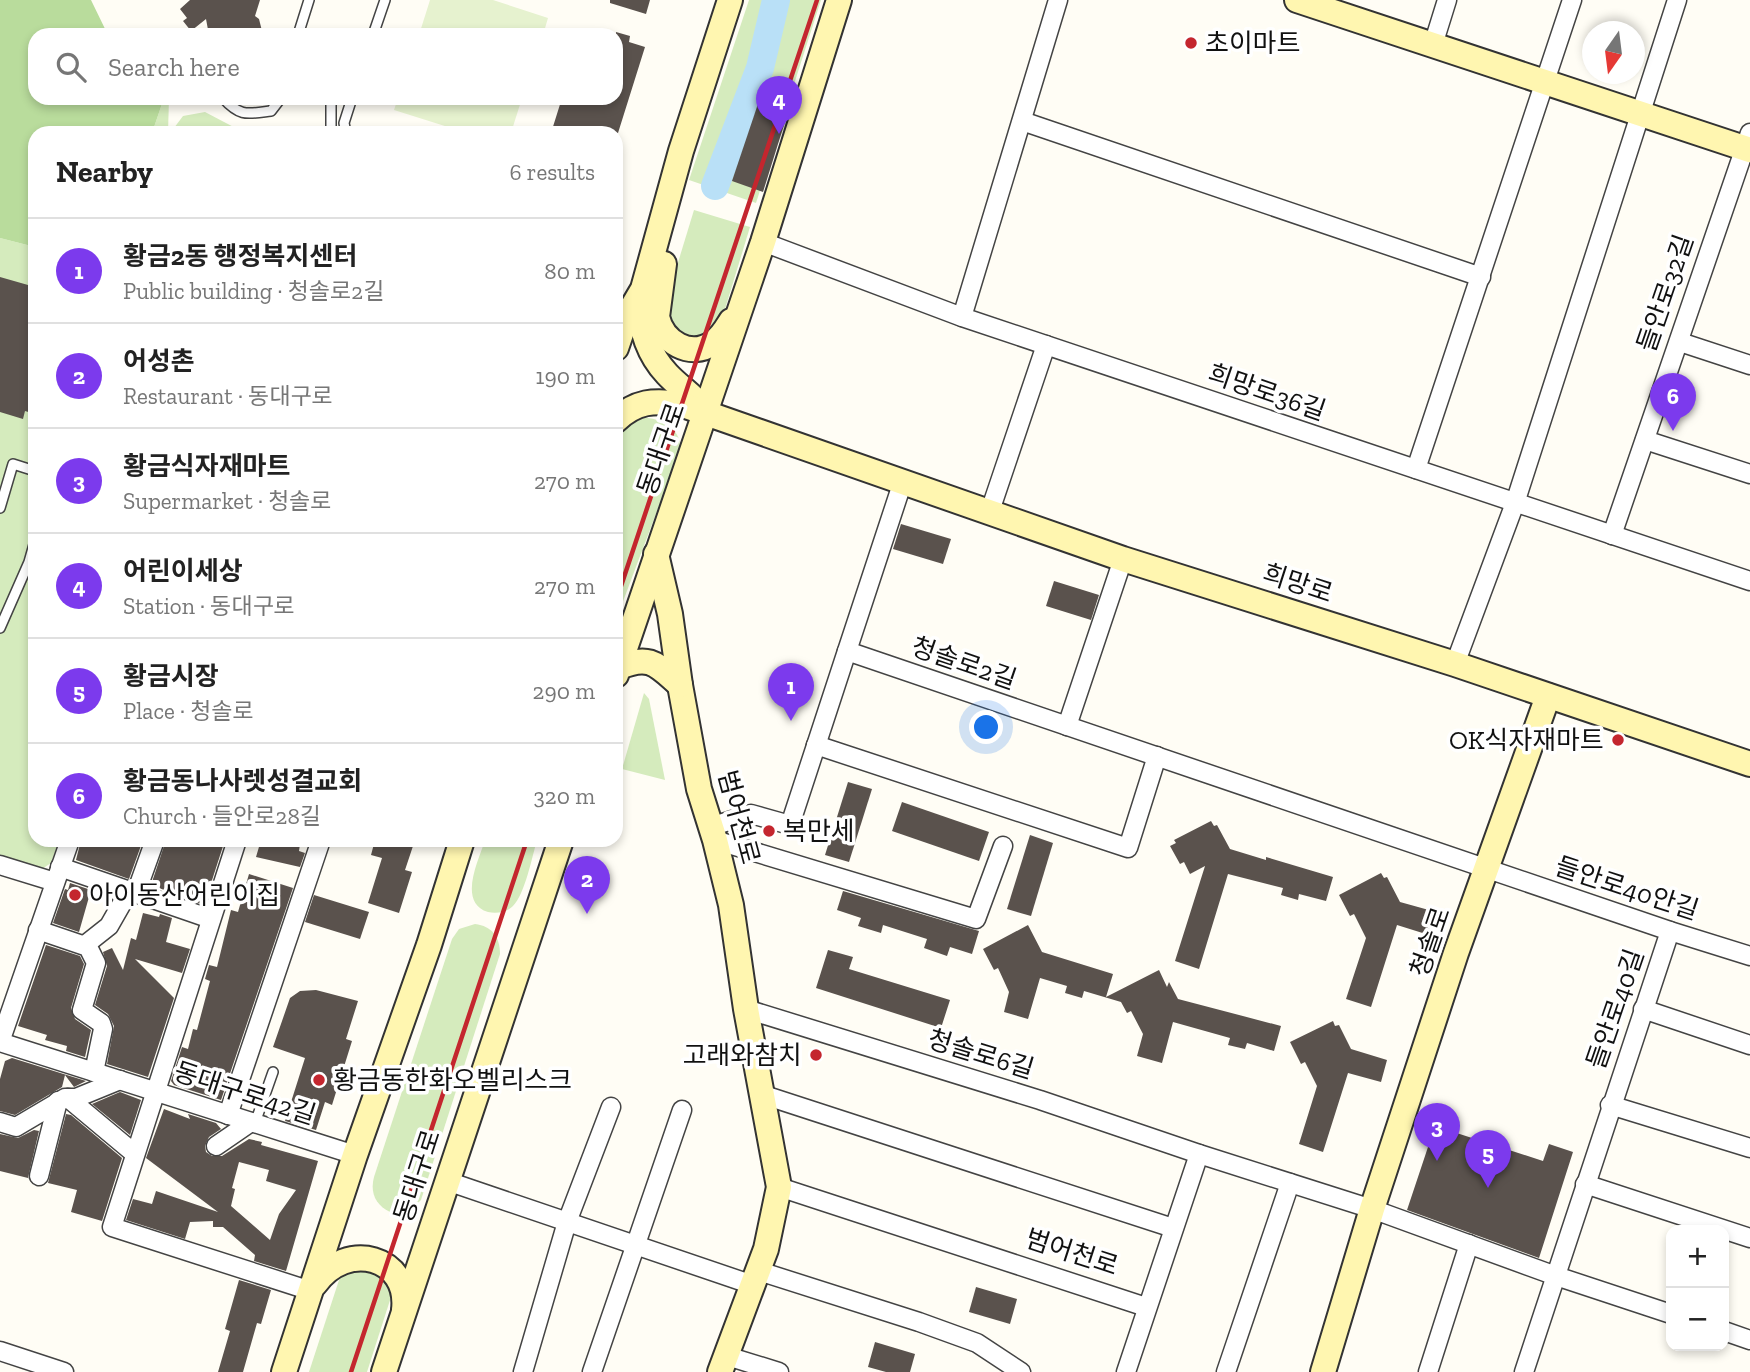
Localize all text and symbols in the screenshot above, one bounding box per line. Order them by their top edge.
north arrow [1582,21,1645,84]
place label: 초이마트 [1205,27,1301,59]
search box [28,28,623,105]
marker: 초이마트 [1183,35,1199,51]
icon: search [52,48,90,86]
text: Search here [108,51,240,83]
pin: 4 [756,76,802,134]
text: Nearby [56,154,153,190]
text: 6 results [509,158,595,186]
street label: 들안로32길 [1630,230,1700,356]
text: 황금2동 행정복지센터 [123,240,357,272]
text: 1 [74,257,84,285]
text: 80 m [544,257,595,285]
text: Public building · 청솔로2길 [123,277,384,305]
text: 어성촌 [123,345,195,377]
street label: 희망로36길 [1204,357,1330,427]
text: 2 [73,362,85,390]
text: 190 m [536,362,595,390]
pin: 6 [1650,373,1696,431]
text: Restaurant · 동대구로 [123,382,333,410]
street label: 동대구로 [630,399,692,499]
text: 황금식자재마트 [123,450,290,482]
text: 3 [73,467,85,495]
text: 270 m [534,467,595,495]
text: Supermarket · 청솔로 [123,487,332,515]
text: 어린이세상 [123,555,243,587]
street label: 희망로 [1259,557,1337,609]
text: 4 [72,572,86,600]
text: 270 m [534,572,595,600]
text: Station · 동대구로 [123,592,295,620]
street label: 청솔로2길 [907,630,1021,696]
text: 황금시장 [123,660,219,692]
pin: 1 [768,663,814,721]
text: 5 [73,677,85,705]
text: 290 m [533,677,595,705]
text: Place · 청솔로 [123,697,254,725]
your location [969,710,1003,744]
place label: OK식자재마트 [1449,724,1604,756]
marker: OK식자재마트 [1610,732,1626,748]
text: 황금동나사렛성결교회 [123,765,362,797]
street label: 범어천로 [711,767,767,867]
text: 6 [73,782,85,810]
text: 320 m [534,782,595,810]
text: Church · 들안로28길 [123,802,321,830]
place label: 복만세 [783,815,855,847]
marker: 복만세 [761,823,777,839]
street label: 들안로40안길 [1551,850,1703,926]
pin: 2 [564,856,610,914]
place label: 아이동산어린이집 [89,879,280,911]
marker: 아이동산어린이집 [67,887,83,903]
street label: 청솔로 [1403,903,1457,981]
street label: 들안로40길 [1580,945,1650,1073]
street label: 청솔로6길 [924,1023,1038,1085]
place label: 고래와참치 [682,1039,802,1071]
marker: 고래와참치 [808,1047,824,1063]
street label: 동대구로42길 [170,1055,320,1131]
place label: 황금동한화오벨리스크 [333,1064,572,1096]
marker: 황금동한화오벨리스크 [311,1072,327,1088]
pin: 3 [1414,1103,1460,1161]
street label: 동대구로 [387,1126,447,1226]
pin: 5 [1465,1130,1511,1188]
street label: 범어천로 [1022,1222,1122,1282]
map controls [1666,1225,1729,1351]
button: + [1666,1225,1729,1288]
button: − [1666,1288,1729,1351]

